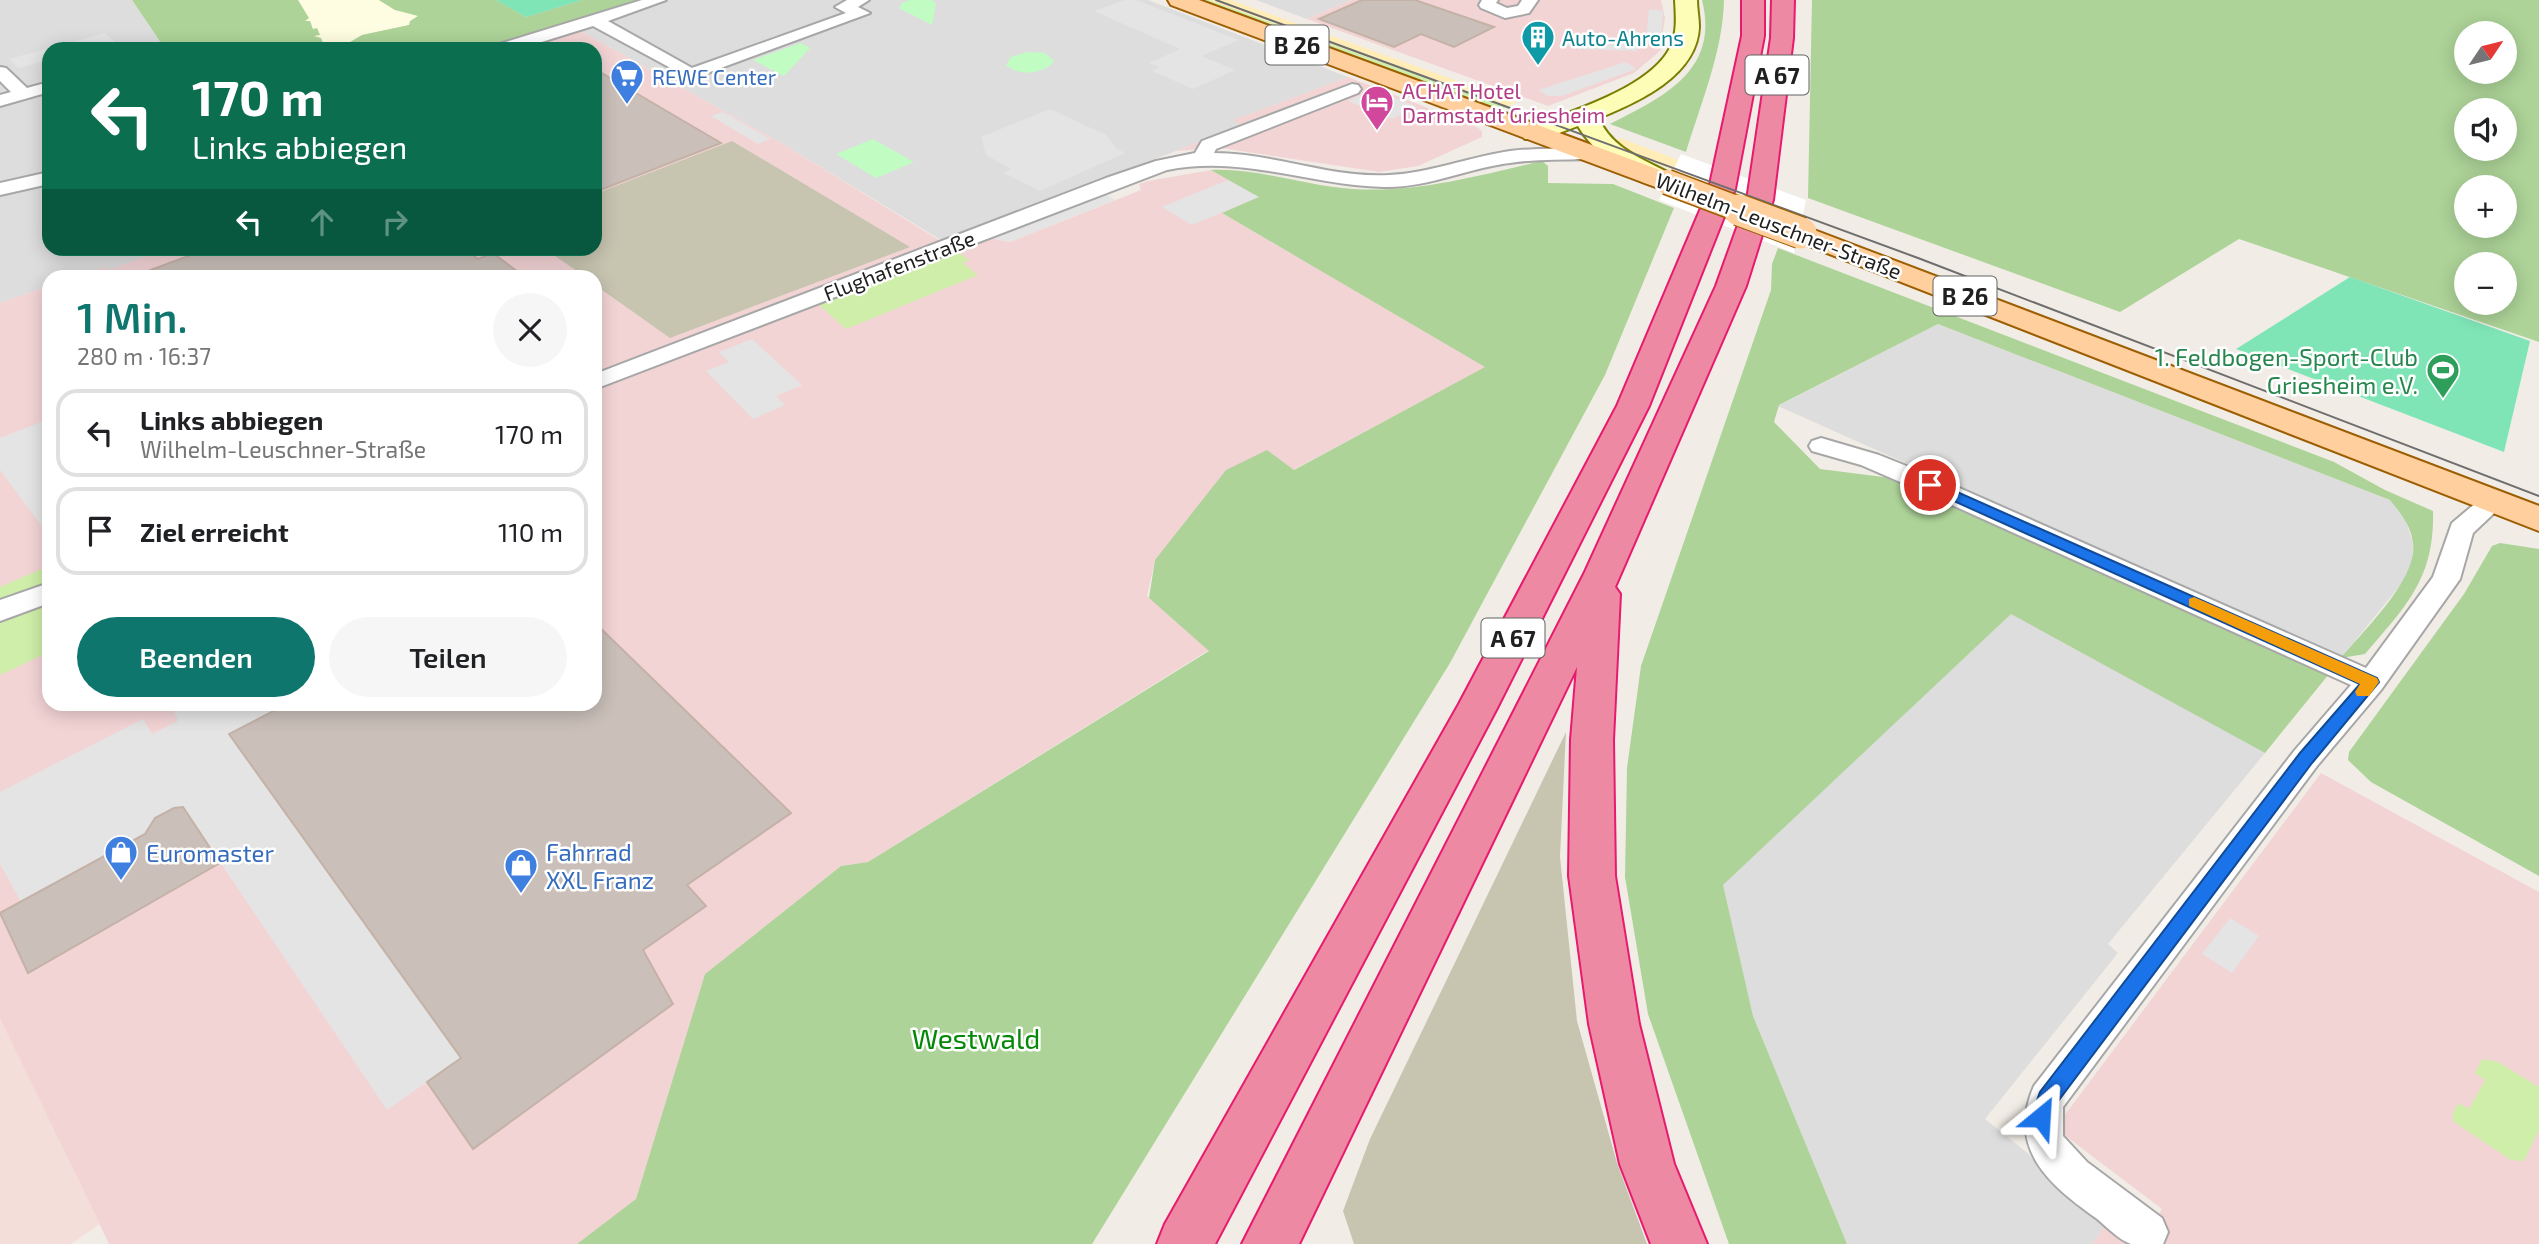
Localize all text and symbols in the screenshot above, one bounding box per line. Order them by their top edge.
building icon: Auto-Ahrens [1519,18,1557,67]
north arrow [2454,21,2516,84]
map controls [2454,21,2517,315]
place label: Auto-Ahrens [1562,25,1684,50]
road number: B 26 [1266,26,1328,64]
road number: A 67 [1746,55,1809,94]
supermarket icon: REWE Center [608,57,646,106]
place label: REWE Center [652,64,777,89]
text: 170 m [192,67,324,126]
icon: left [77,70,168,161]
place label: ACHAT Hotel Darmstadt Griesheim [1402,78,1605,127]
hotel icon: ACHAT Hotel Darmstadt Griesheim [1358,83,1396,132]
button: sound [2454,98,2517,161]
text: Links abbiegen [192,127,407,165]
street label: Wilhelm-Leuschner-Straße [1653,167,1905,283]
button: + [2454,175,2517,238]
icon: left [230,203,268,241]
icon: ahead [303,203,341,241]
icon: right [376,203,414,241]
street label: Flughafenstraße [820,225,978,305]
button: − [2454,252,2517,315]
road number: B 26 [1934,276,1996,316]
text: 1 Min. [77,291,188,341]
button: close [493,293,567,367]
text: 280 m · 16:37 [77,342,211,370]
place label: 1. Feldbogen-Sport-Club Griesheim e.V. [2155,342,2418,399]
sports icon: 1. Feldbogen-Sport-Club Griesheim e.V. [2424,351,2462,400]
text: Links abbiegen [140,404,324,435]
icon: left [81,414,119,452]
text: 170 m [495,418,563,449]
text: Wilhelm-Leuschner-Straße [140,435,426,463]
pin [1900,455,1960,515]
icon: arrive [1911,466,1949,504]
icon: arrive [81,512,119,550]
text: Ziel erreicht [140,516,289,547]
text: 110 m [498,516,563,547]
button: Beenden [77,617,315,697]
button: Teilen [329,617,567,697]
road number: A 67 [1482,618,1544,658]
shop icon: Euromaster [102,833,140,882]
place label: Fahrrad XXL Franz [546,837,654,894]
place label: Euromaster [146,838,274,867]
shop icon: Fahrrad XXL Franz [502,846,540,895]
park label: Westwald [912,1021,1040,1055]
position arrow [2004,1080,2078,1154]

